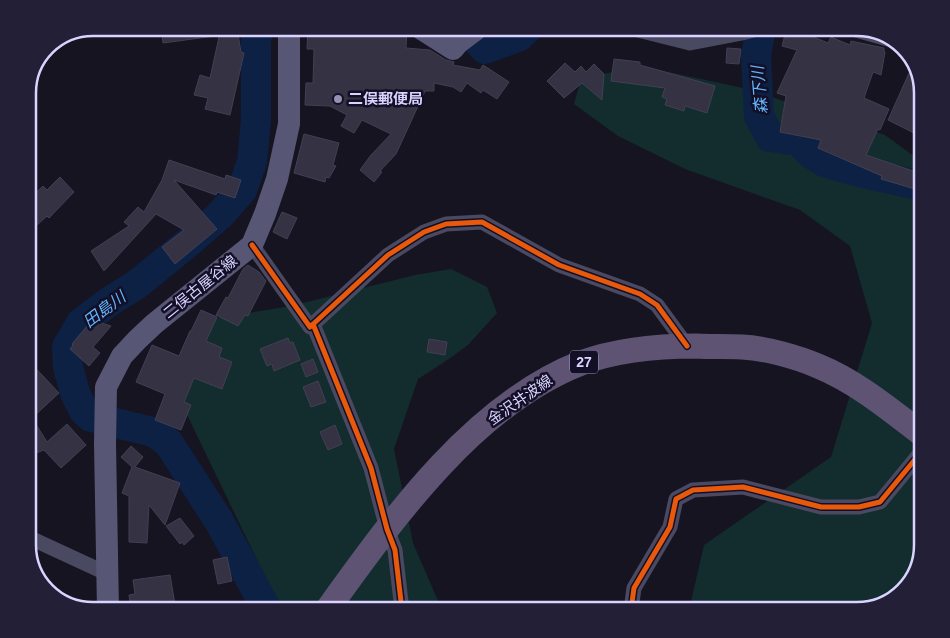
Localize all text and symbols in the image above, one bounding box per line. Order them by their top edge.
water label: 森下川 [749,63,770,115]
place label: 二俣郵便局 [348,90,423,107]
marker: 二俣郵便局 [332,93,344,105]
street label: 二俣古屋谷線 [159,252,240,322]
water label: 田島川 [80,287,130,331]
road number: 27 [570,351,598,374]
street label: 金沢井波線 [484,371,555,428]

